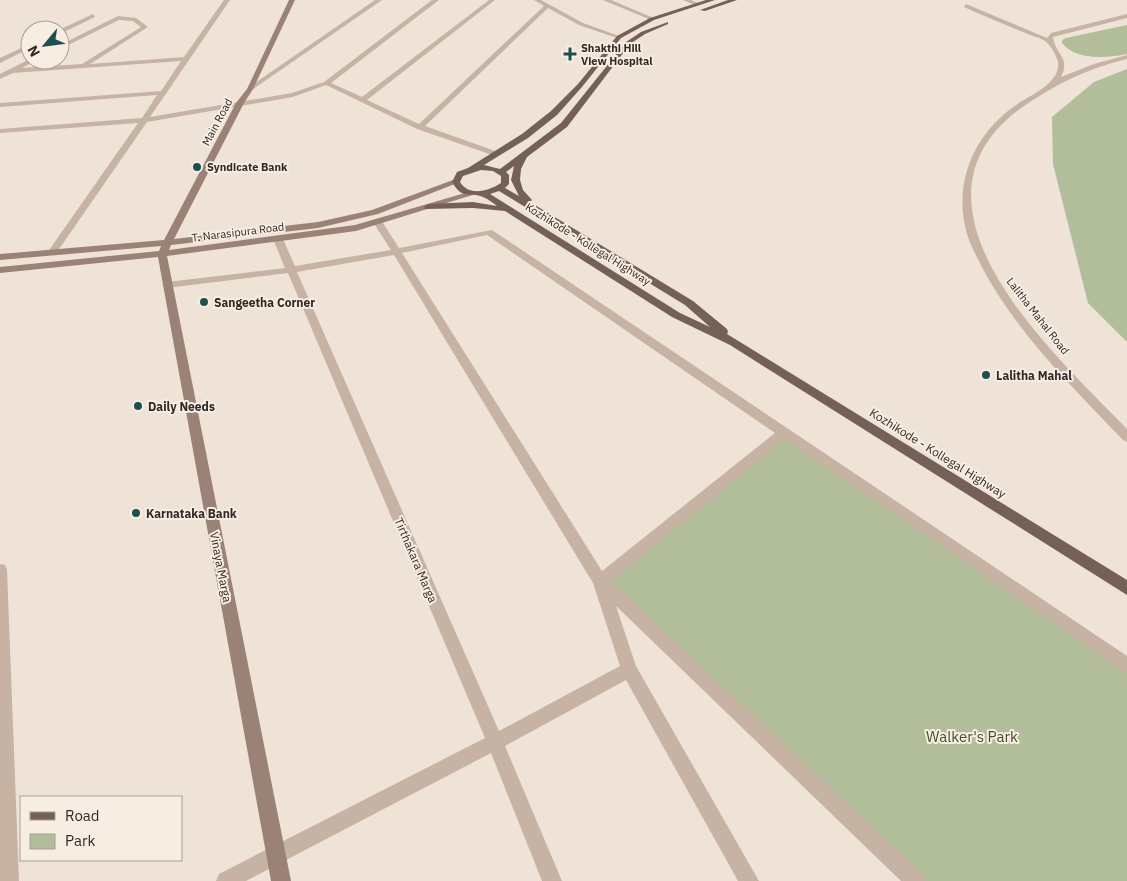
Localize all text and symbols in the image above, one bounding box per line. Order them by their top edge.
north arrow [20,20,70,70]
place label: Shakthi Hill View Hospital [581,41,653,68]
text: N [23,43,44,60]
marker: Shakthi Hill View Hospital [563,47,577,61]
street label: Main Road [199,96,235,148]
place label: Syndicate Bank [207,160,288,174]
marker: Syndicate Bank [191,161,203,173]
street label: Kozhikode - Kollegal Highway [523,200,654,289]
street label: T. Narasipura Road [191,219,285,245]
street label: Lalitha Mahal Road [1004,275,1072,357]
place label: Sangeetha Corner [214,295,315,310]
marker: Sangeetha Corner [198,296,210,308]
place label: Lalitha Mahal [996,368,1072,383]
marker: Lalitha Mahal [980,369,992,381]
place label: Daily Needs [148,399,215,414]
marker: Daily Needs [132,400,144,412]
street label: Kozhikode - Kollegal Highway [867,405,1009,501]
place label: Karnataka Bank [146,506,237,521]
marker: Karnataka Bank [130,507,142,519]
street label: Tirthakara Marga [391,515,441,605]
street label: Vinaya Marga [207,530,235,604]
park label: Walker's Park [926,727,1018,746]
legend [20,796,182,861]
text: Road [65,806,100,825]
text: Park [65,831,95,850]

